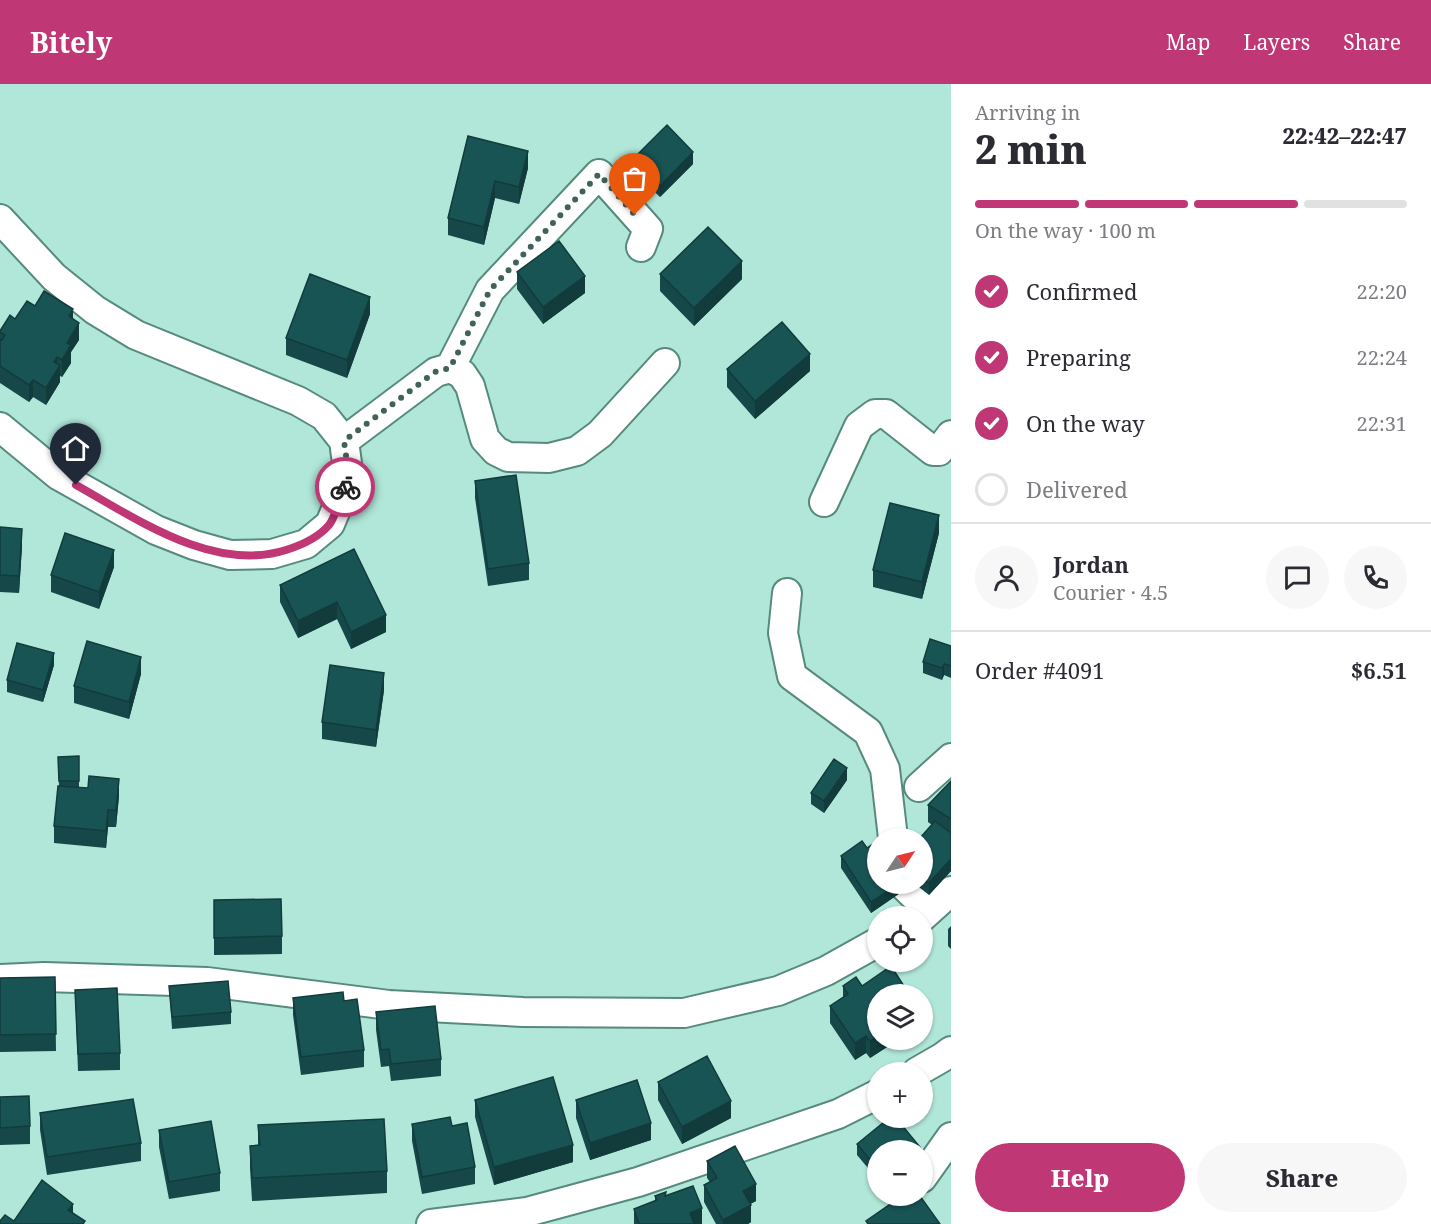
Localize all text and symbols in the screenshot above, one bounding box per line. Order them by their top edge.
text: Bitely [30,23,112,61]
text: Map [1166,28,1210,56]
text: Layers [1243,28,1310,56]
text: Share [1343,28,1401,56]
text: Arriving in [975,99,1080,126]
text: 22:42–22:47 [1283,120,1407,150]
text: 2 min [975,122,1087,175]
pin [609,153,660,215]
icon: bag [618,162,651,195]
text: On the way · 100 m [975,217,1156,244]
icon: check [975,275,1008,308]
text: Confirmed [1026,276,1137,306]
text: 22:20 [1357,278,1407,305]
icon: check [975,341,1008,374]
text: Preparing [1026,342,1131,372]
text: 22:24 [1357,344,1407,371]
icon: check [975,407,1008,440]
text: On the way [1026,408,1145,438]
text: 22:31 [1357,410,1407,437]
pin [50,423,101,485]
icon: home [59,432,92,465]
courier [315,457,375,517]
icon: bike [329,471,362,504]
text: Delivered [1026,474,1128,504]
button: person [975,546,1038,609]
button: chat [1266,546,1329,609]
button: phone [1344,546,1407,609]
text: Jordan [1053,549,1129,579]
text: Courier · 4.5 [1053,579,1168,606]
text: Order #4091 [975,655,1105,685]
text: $6.51 [1351,655,1407,685]
north arrow [867,828,933,894]
map controls [867,828,933,1206]
button: locate [867,906,933,972]
button: layers [867,984,933,1050]
button: + [867,1062,933,1128]
button: − [867,1140,933,1206]
button: Help [975,1143,1185,1212]
button: Share [1197,1143,1407,1212]

